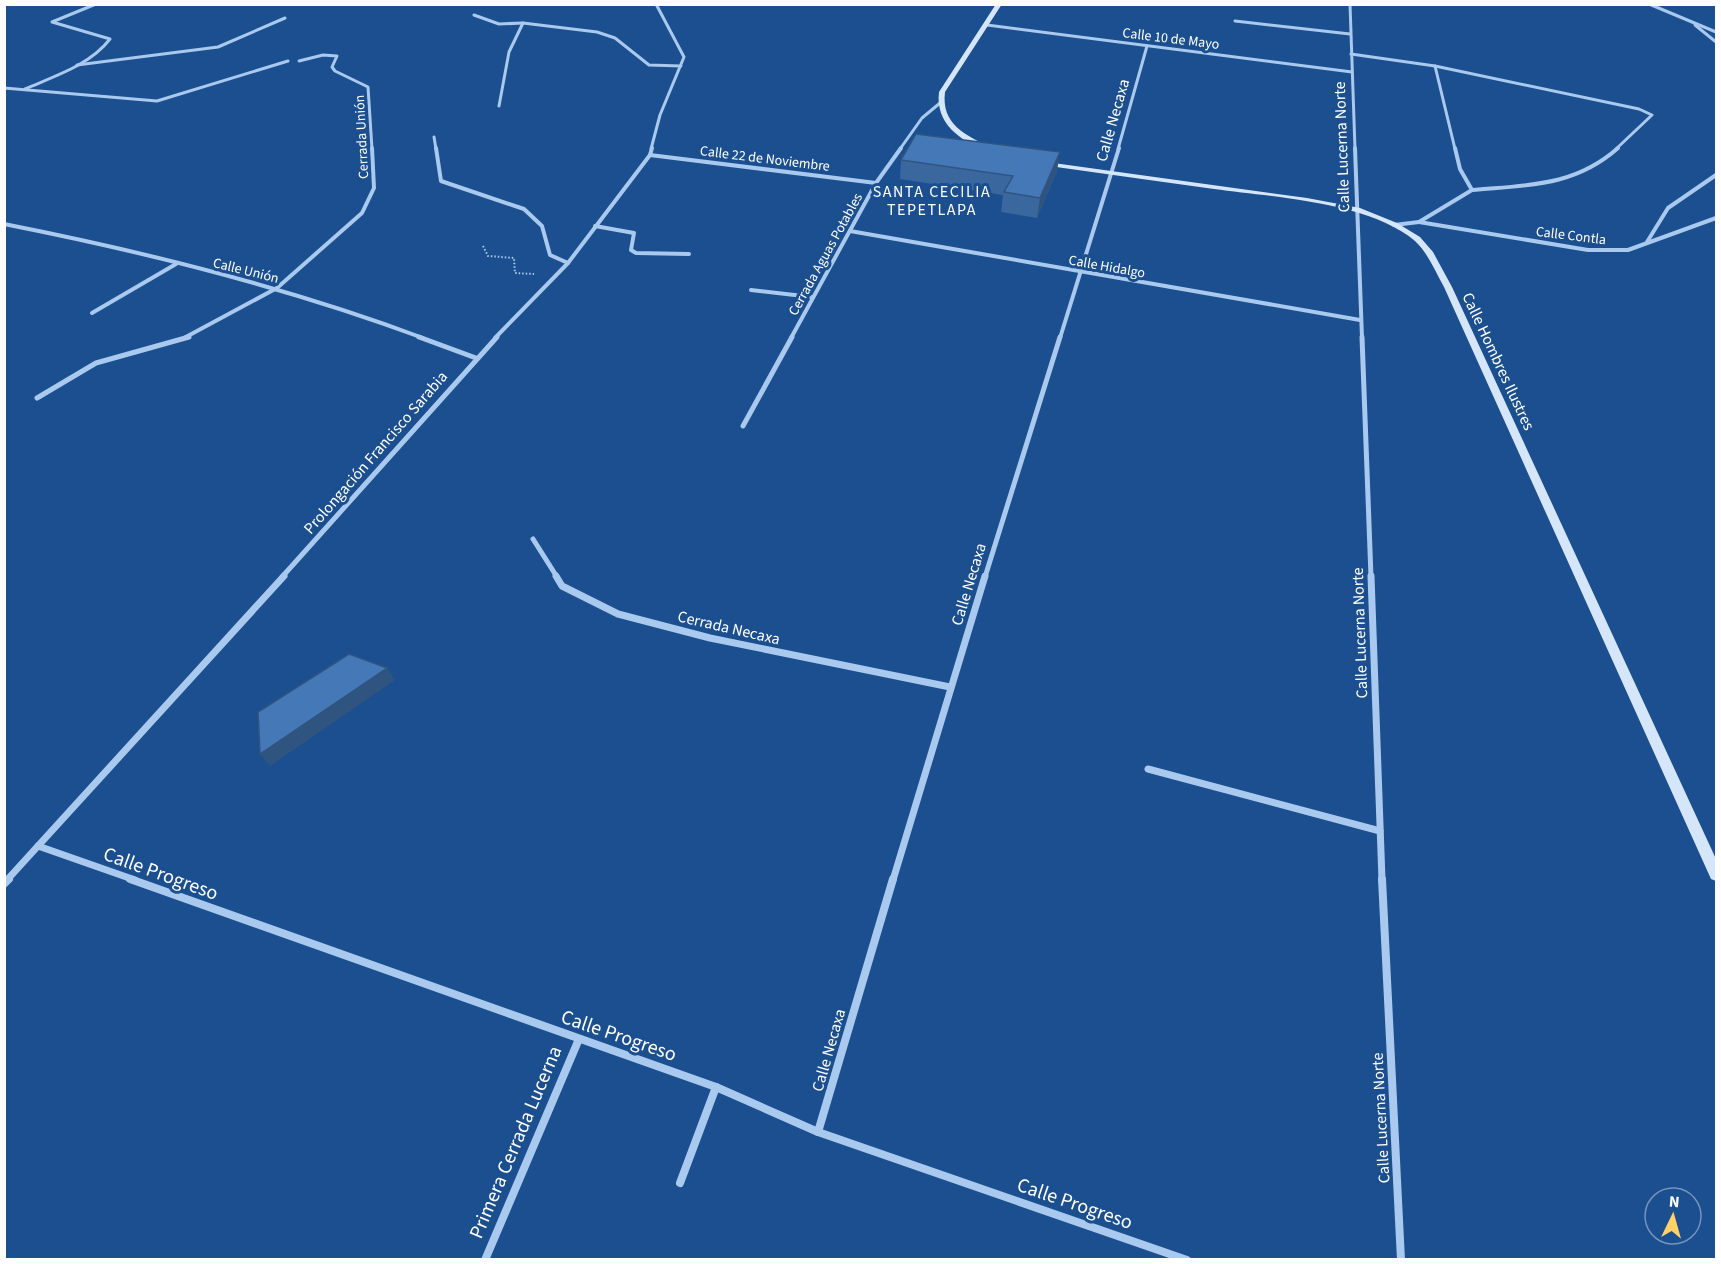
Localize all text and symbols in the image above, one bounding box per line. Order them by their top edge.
street label: Calle 10 de Mayo [1121,23,1220,55]
street label: Calle Necaxa [1091,76,1135,164]
street label: Calle Lucerna Norte [1329,81,1355,213]
street label: Cerrada Unión [350,94,374,180]
street label: Calle 22 de Noviembre [699,141,831,177]
district label: SANTA CECILIA TEPETLAPA [873,181,991,221]
street label: Cerrada Aguas Potables [784,189,868,319]
street label: Calle Contla [1535,222,1607,250]
street label: Calle Hidalgo [1067,250,1147,284]
street label: Calle Unión [211,253,281,289]
street label: Calle Hombres Ilustres [1456,289,1540,434]
street label: Prolongación Francisco Sarabia [299,366,453,539]
street label: Calle Necaxa [946,540,992,628]
street label: Calle Lucerna Norte [1347,567,1373,699]
street label: Cerrada Necaxa [675,605,782,650]
street label: Calle Progreso [99,840,222,908]
street label: Calle Progreso [557,1003,680,1069]
street label: Calle Necaxa [807,1006,851,1094]
street label: Primera Cerrada Lucerna [463,1042,569,1243]
street label: Calle Lucerna Norte [1367,1052,1395,1184]
street label: Calle Progreso [1013,1171,1136,1237]
north arrow [1643,1186,1703,1246]
text: N [1668,1191,1680,1213]

